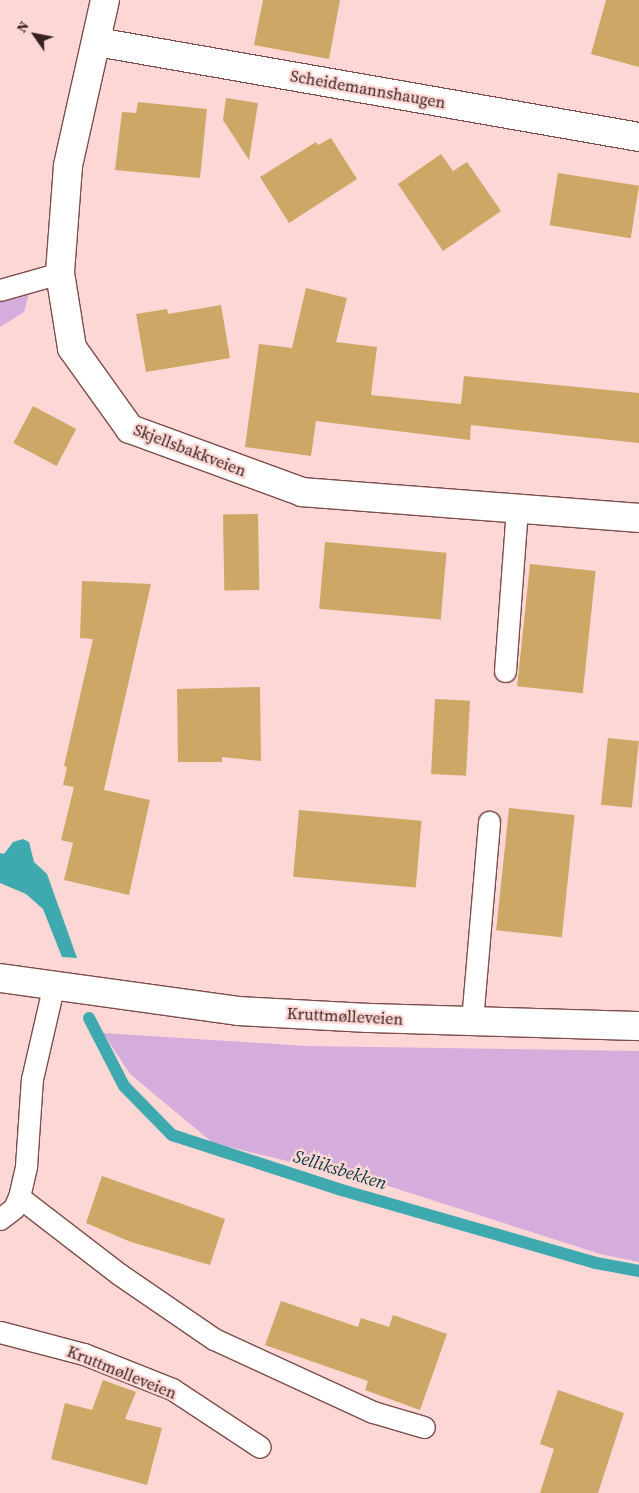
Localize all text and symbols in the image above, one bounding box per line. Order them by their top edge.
north arrow [10,10,60,60]
text: N [11,17,34,37]
street label: Scheidemannshaugen [289,66,447,112]
street label: Skjellsbakkveien [131,420,249,480]
street label: Kruttmølleveien [286,1003,404,1029]
water label: Selliksbekken [291,1146,389,1194]
street label: Kruttmølleveien [64,1341,180,1403]

